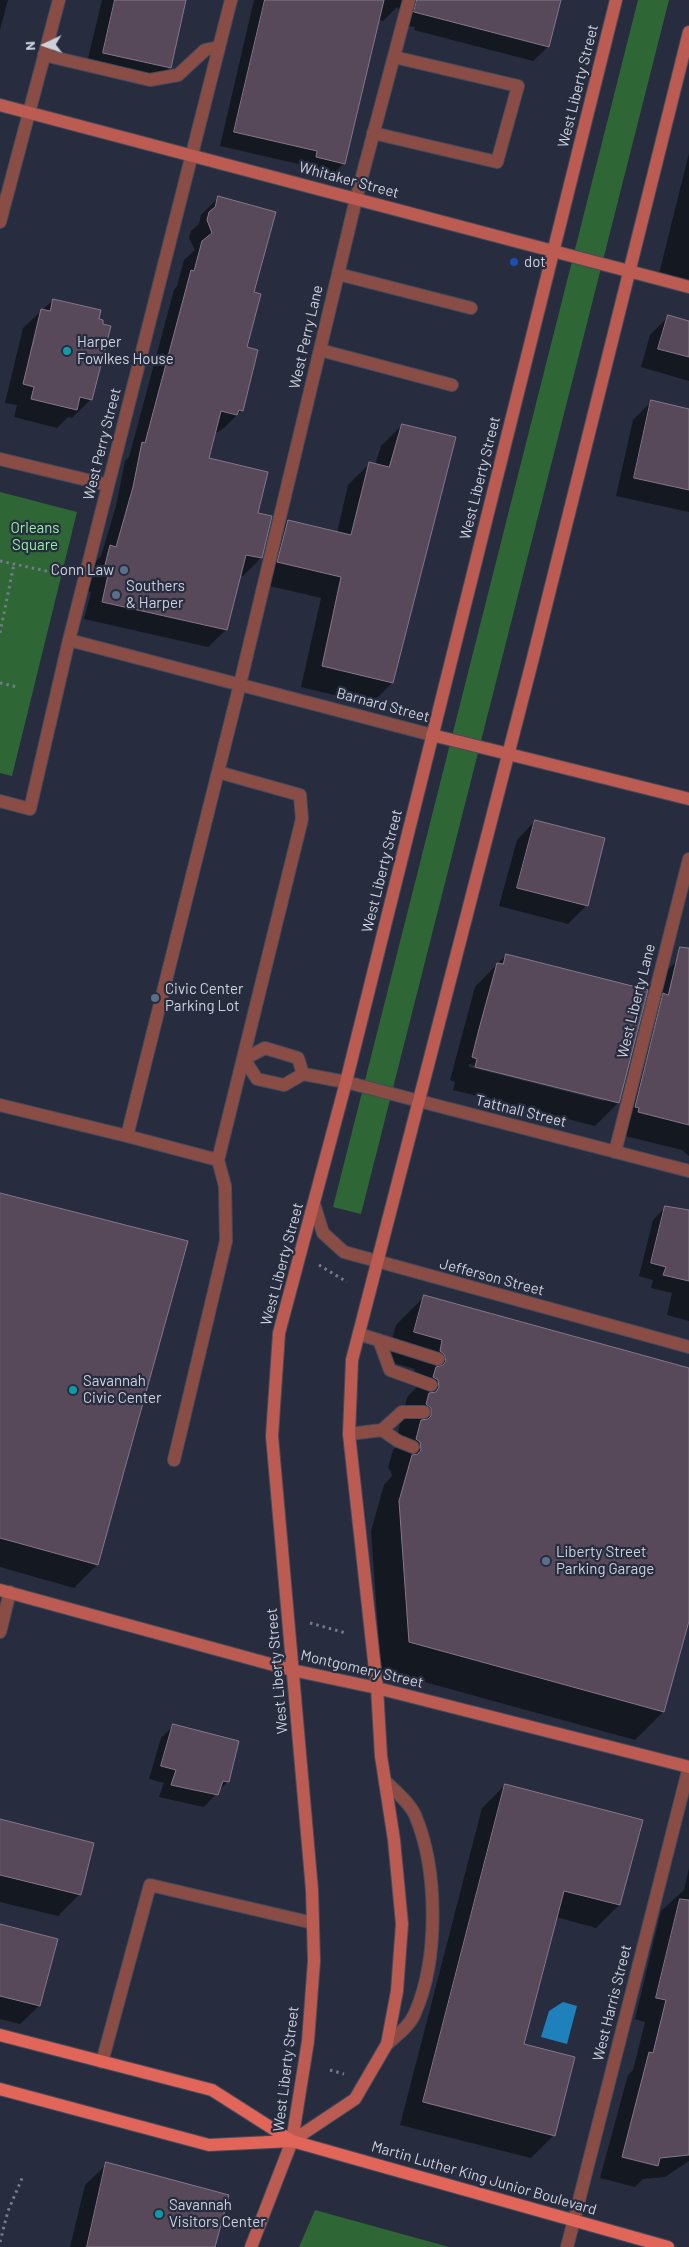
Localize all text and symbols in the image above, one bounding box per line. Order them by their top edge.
north arrow [20,20,70,70]
street label: West Liberty Street [554,23,602,149]
text: N [21,41,38,51]
street label: Whitaker Street [297,158,401,202]
place label: dot [524,253,546,271]
marker: dot [508,256,520,268]
street label: West Perry Lane [285,283,327,391]
place label: Harper Fowlkes House [77,333,174,368]
marker: Harper Fowlkes House [61,345,73,357]
street label: West Perry Street [79,386,125,502]
street label: West Liberty Street [456,415,504,541]
park label: Orleans Square [10,519,60,554]
place label: Conn Law [51,561,114,579]
marker: Conn Law [118,564,130,576]
place label: Southers & Harper [126,577,185,612]
marker: Southers & Harper [110,589,122,601]
street label: Barnard Street [334,684,432,726]
street label: West Liberty Street [358,808,406,934]
street label: West Liberty Lane [613,942,659,1060]
place label: Civic Center Parking Lot [165,980,244,1015]
marker: Civic Center Parking Lot [149,992,161,1004]
street label: Tattnall Street [473,1091,569,1131]
street label: West Liberty Street [257,1201,307,1327]
street label: Jefferson Street [438,1254,546,1300]
place label: Savannah Civic Center [83,1372,162,1407]
marker: Savannah Civic Center [67,1384,79,1396]
place label: Liberty Street Parking Garage [556,1543,654,1578]
marker: Liberty Street Parking Garage [540,1555,552,1567]
street label: West Liberty Street [263,1607,291,1735]
street label: Montgomery Street [299,1646,425,1692]
street label: West Harris Street [589,1943,635,2063]
street label: West Liberty Street [269,2005,303,2133]
street label: Martin Luther King Junior Boulevard [369,2137,599,2219]
place label: Savannah Visitors Center [169,2196,266,2231]
marker: Savannah Visitors Center [153,2208,165,2220]

